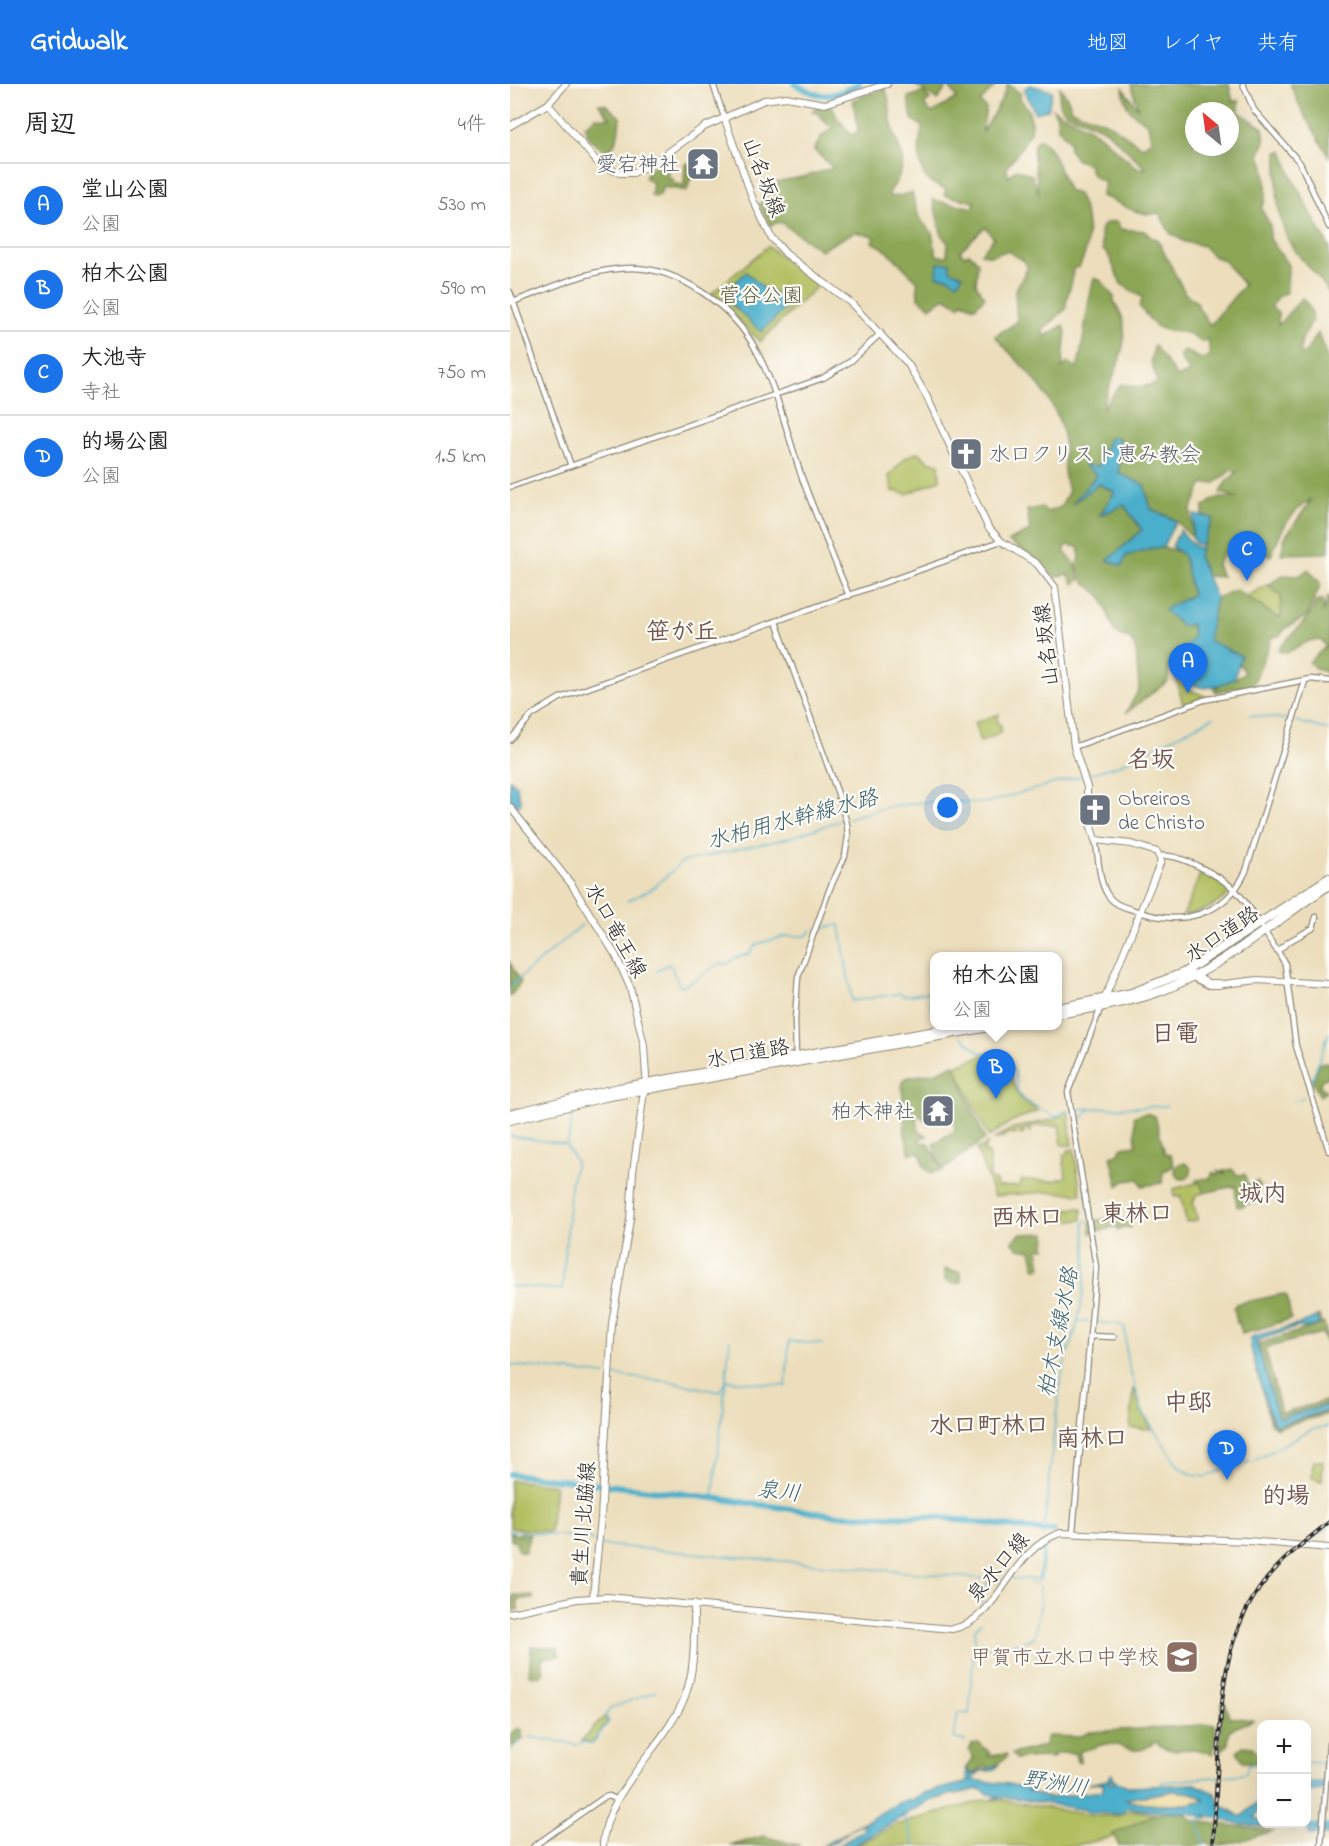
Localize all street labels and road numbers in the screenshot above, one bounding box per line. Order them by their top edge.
street label: 山名坂線 [733,133,791,222]
street label: 山名坂線 [1028,601,1068,688]
street label: 水口竜王線 [576,878,653,984]
street label: 水口道路 [1180,900,1266,972]
street label: 水口道路 [704,1033,792,1077]
street label: 貴生川北脇線 [566,1460,604,1588]
street label: 泉水口線 [961,1526,1038,1610]

